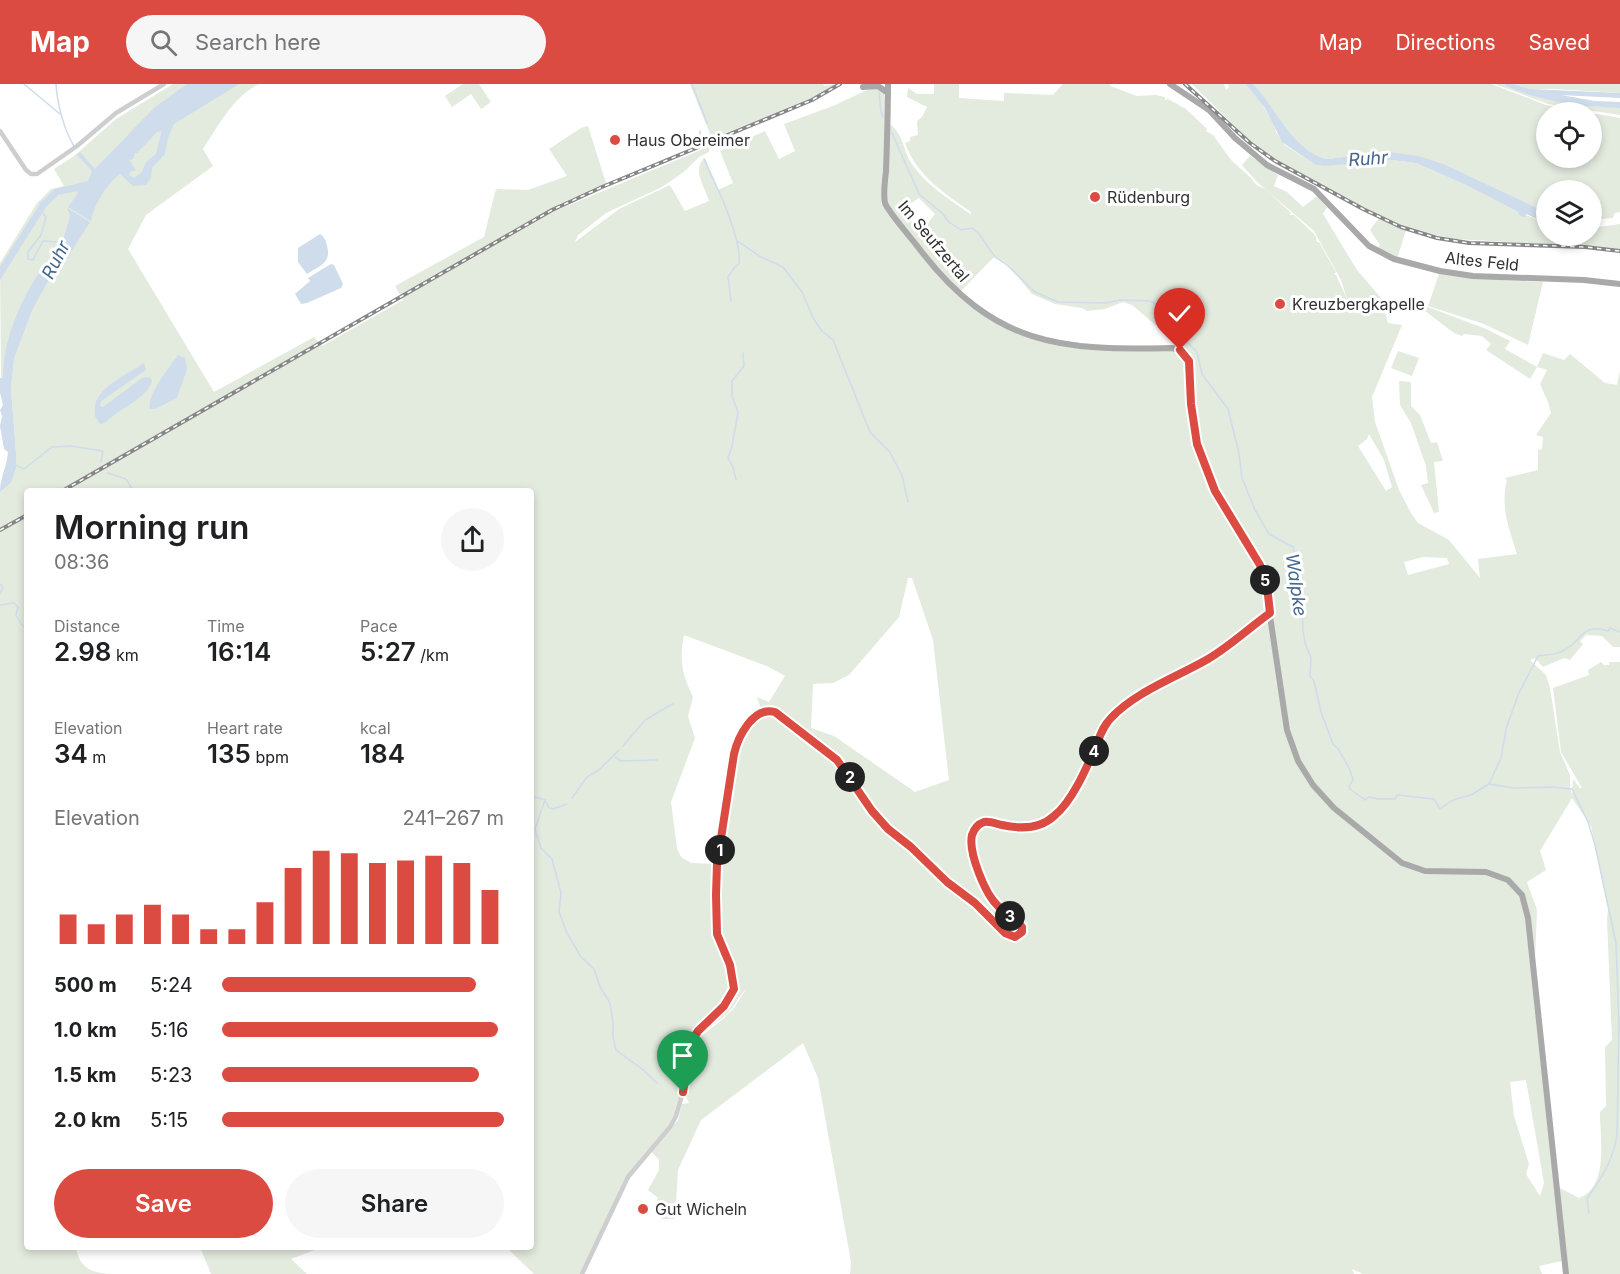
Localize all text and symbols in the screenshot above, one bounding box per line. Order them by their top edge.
search box [126,15,546,69]
text: Map [30,25,90,59]
icon: search [147,26,180,59]
text: Search here [195,29,321,55]
text: Map [1319,30,1362,55]
text: Directions [1395,30,1496,55]
text: Saved [1529,30,1590,55]
map controls [1536,102,1602,246]
button: locate [1536,102,1602,168]
place label: Haus Obereimer [627,130,750,150]
marker: Haus Obereimer [608,133,622,147]
water label: Ruhr [1347,147,1390,170]
button: layers [1536,180,1602,246]
place label: Rüdenburg [1107,187,1190,207]
marker: Rüdenburg [1088,190,1102,204]
street label: Im Seufzertal [894,196,974,286]
water label: Ruhr [37,236,74,282]
street label: Altes Feld [1444,247,1520,275]
pin [1154,288,1205,350]
place label: Kreuzbergkapelle [1292,294,1425,314]
icon: check [1163,297,1196,330]
marker: Kreuzbergkapelle [1273,297,1287,311]
text: Morning run [54,507,249,547]
button: share [441,508,504,571]
text: 08:36 [54,550,110,574]
water label: Walpke [1282,552,1311,618]
pin: 5 [1250,565,1280,595]
text: 5 [1260,570,1270,590]
text: Distance [54,616,120,636]
text: Time [207,616,245,636]
text: Pace [360,616,398,636]
text: 2.98 [54,636,111,667]
text: 16:14 [207,636,271,667]
text: 5:27 [360,636,416,667]
text: km [111,645,139,665]
text: /km [416,645,449,665]
text: Elevation [54,718,123,738]
text: Heart rate [207,718,283,738]
text: kcal [360,718,391,738]
pin: 4 [1079,736,1109,766]
text: 34 [54,738,88,769]
text: 135 [207,738,251,769]
text: 184 [360,738,405,769]
text: 4 [1089,741,1099,761]
text: m [88,747,106,767]
text: bpm [251,747,289,767]
pin: 2 [835,762,865,792]
text: 2 [845,767,855,787]
text: Elevation [54,806,140,830]
text: 241–267 m [402,806,504,830]
pin: 1 [705,835,735,865]
text: 1 [717,840,723,860]
pin: 3 [995,901,1025,931]
text: 3 [1005,906,1015,926]
text: 500 m [54,973,117,997]
text: 5:24 [150,973,193,997]
text: 1.0 km [54,1018,117,1042]
text: 5:16 [150,1018,188,1042]
pin [657,1030,708,1092]
icon: arrive [666,1039,699,1072]
text: 1.5 km [54,1063,117,1087]
text: 5:23 [150,1063,192,1087]
text: 2.0 km [54,1108,121,1132]
text: 5:15 [150,1108,188,1132]
button: Save [54,1169,273,1238]
button: Share [285,1169,504,1238]
place label: Gut Wicheln [655,1199,747,1219]
marker: Gut Wicheln [636,1202,650,1216]

